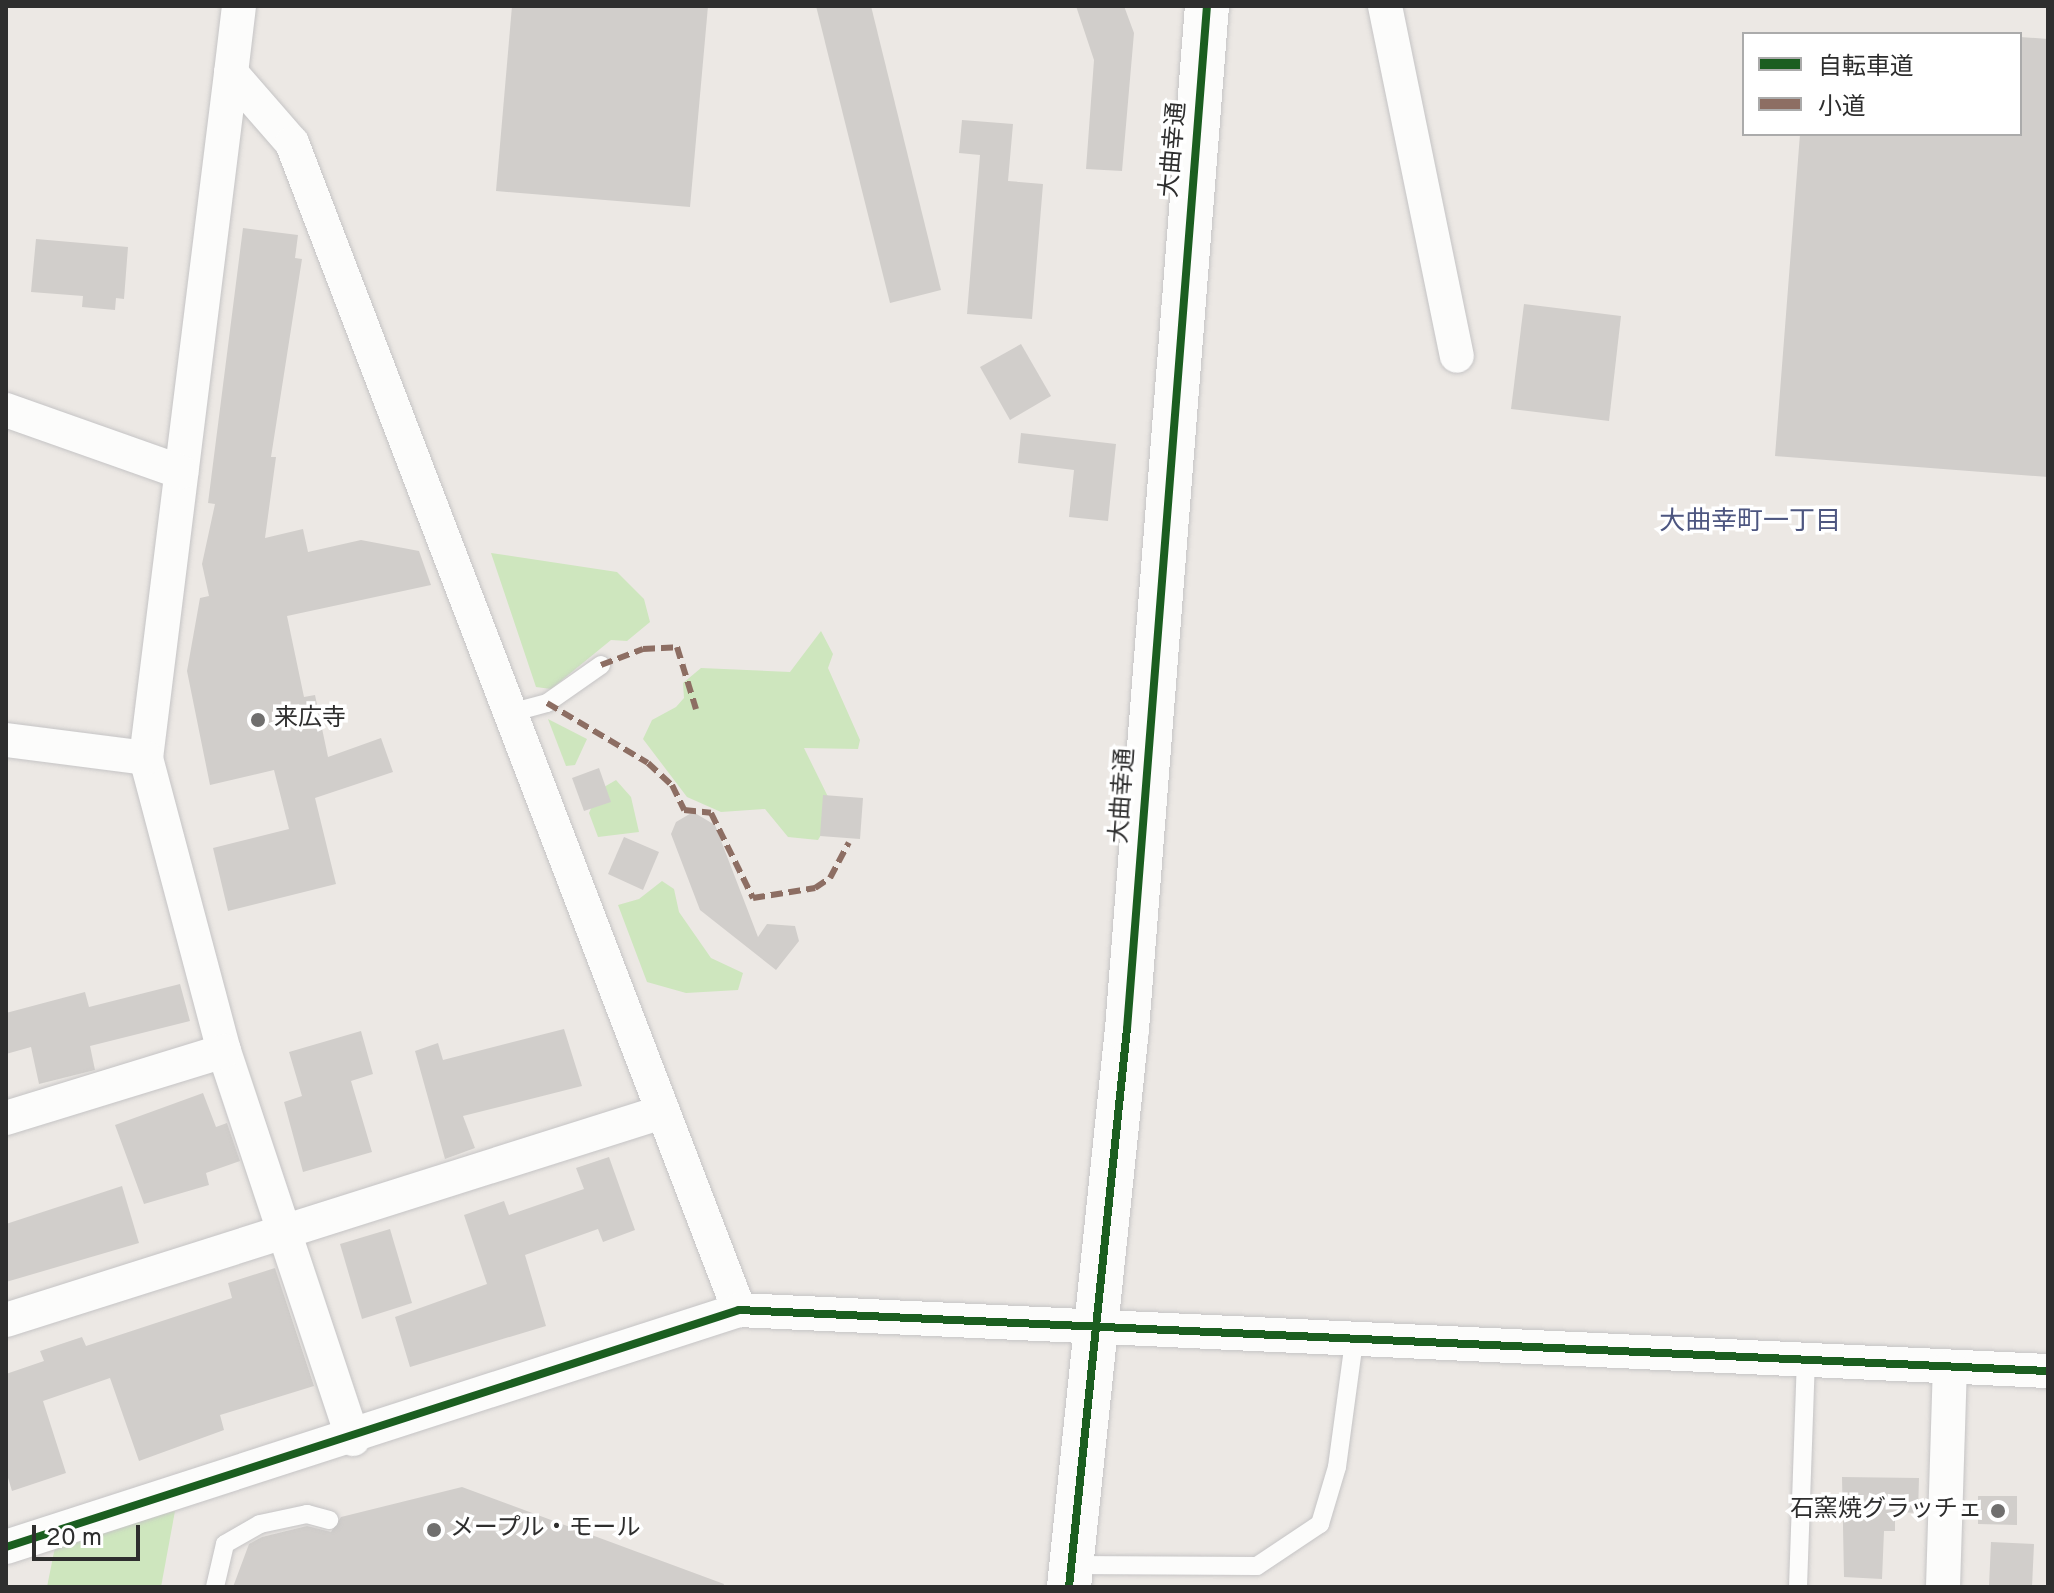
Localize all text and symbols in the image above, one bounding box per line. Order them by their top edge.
legend [1742,32,2022,136]
text: 自転車道 [1818,53,1914,83]
text: 小道 [1818,93,1866,123]
street label: 大曲幸通 [1156,101,1194,199]
district label: 大曲幸町一丁目 [1659,507,1841,539]
place label: 来広寺 [274,706,346,734]
marker: 来広寺 [249,711,267,729]
street label: 大曲幸通 [1106,747,1142,845]
place label: 石窯焼グラッチェ [1790,1497,1982,1525]
marker: 石窯焼グラッチェ [1989,1502,2007,1520]
scale bar [36,1509,144,1559]
place label: メープル・モール [450,1516,642,1544]
marker: メープル・モール [425,1521,443,1539]
text: 20 m [46,1524,102,1554]

